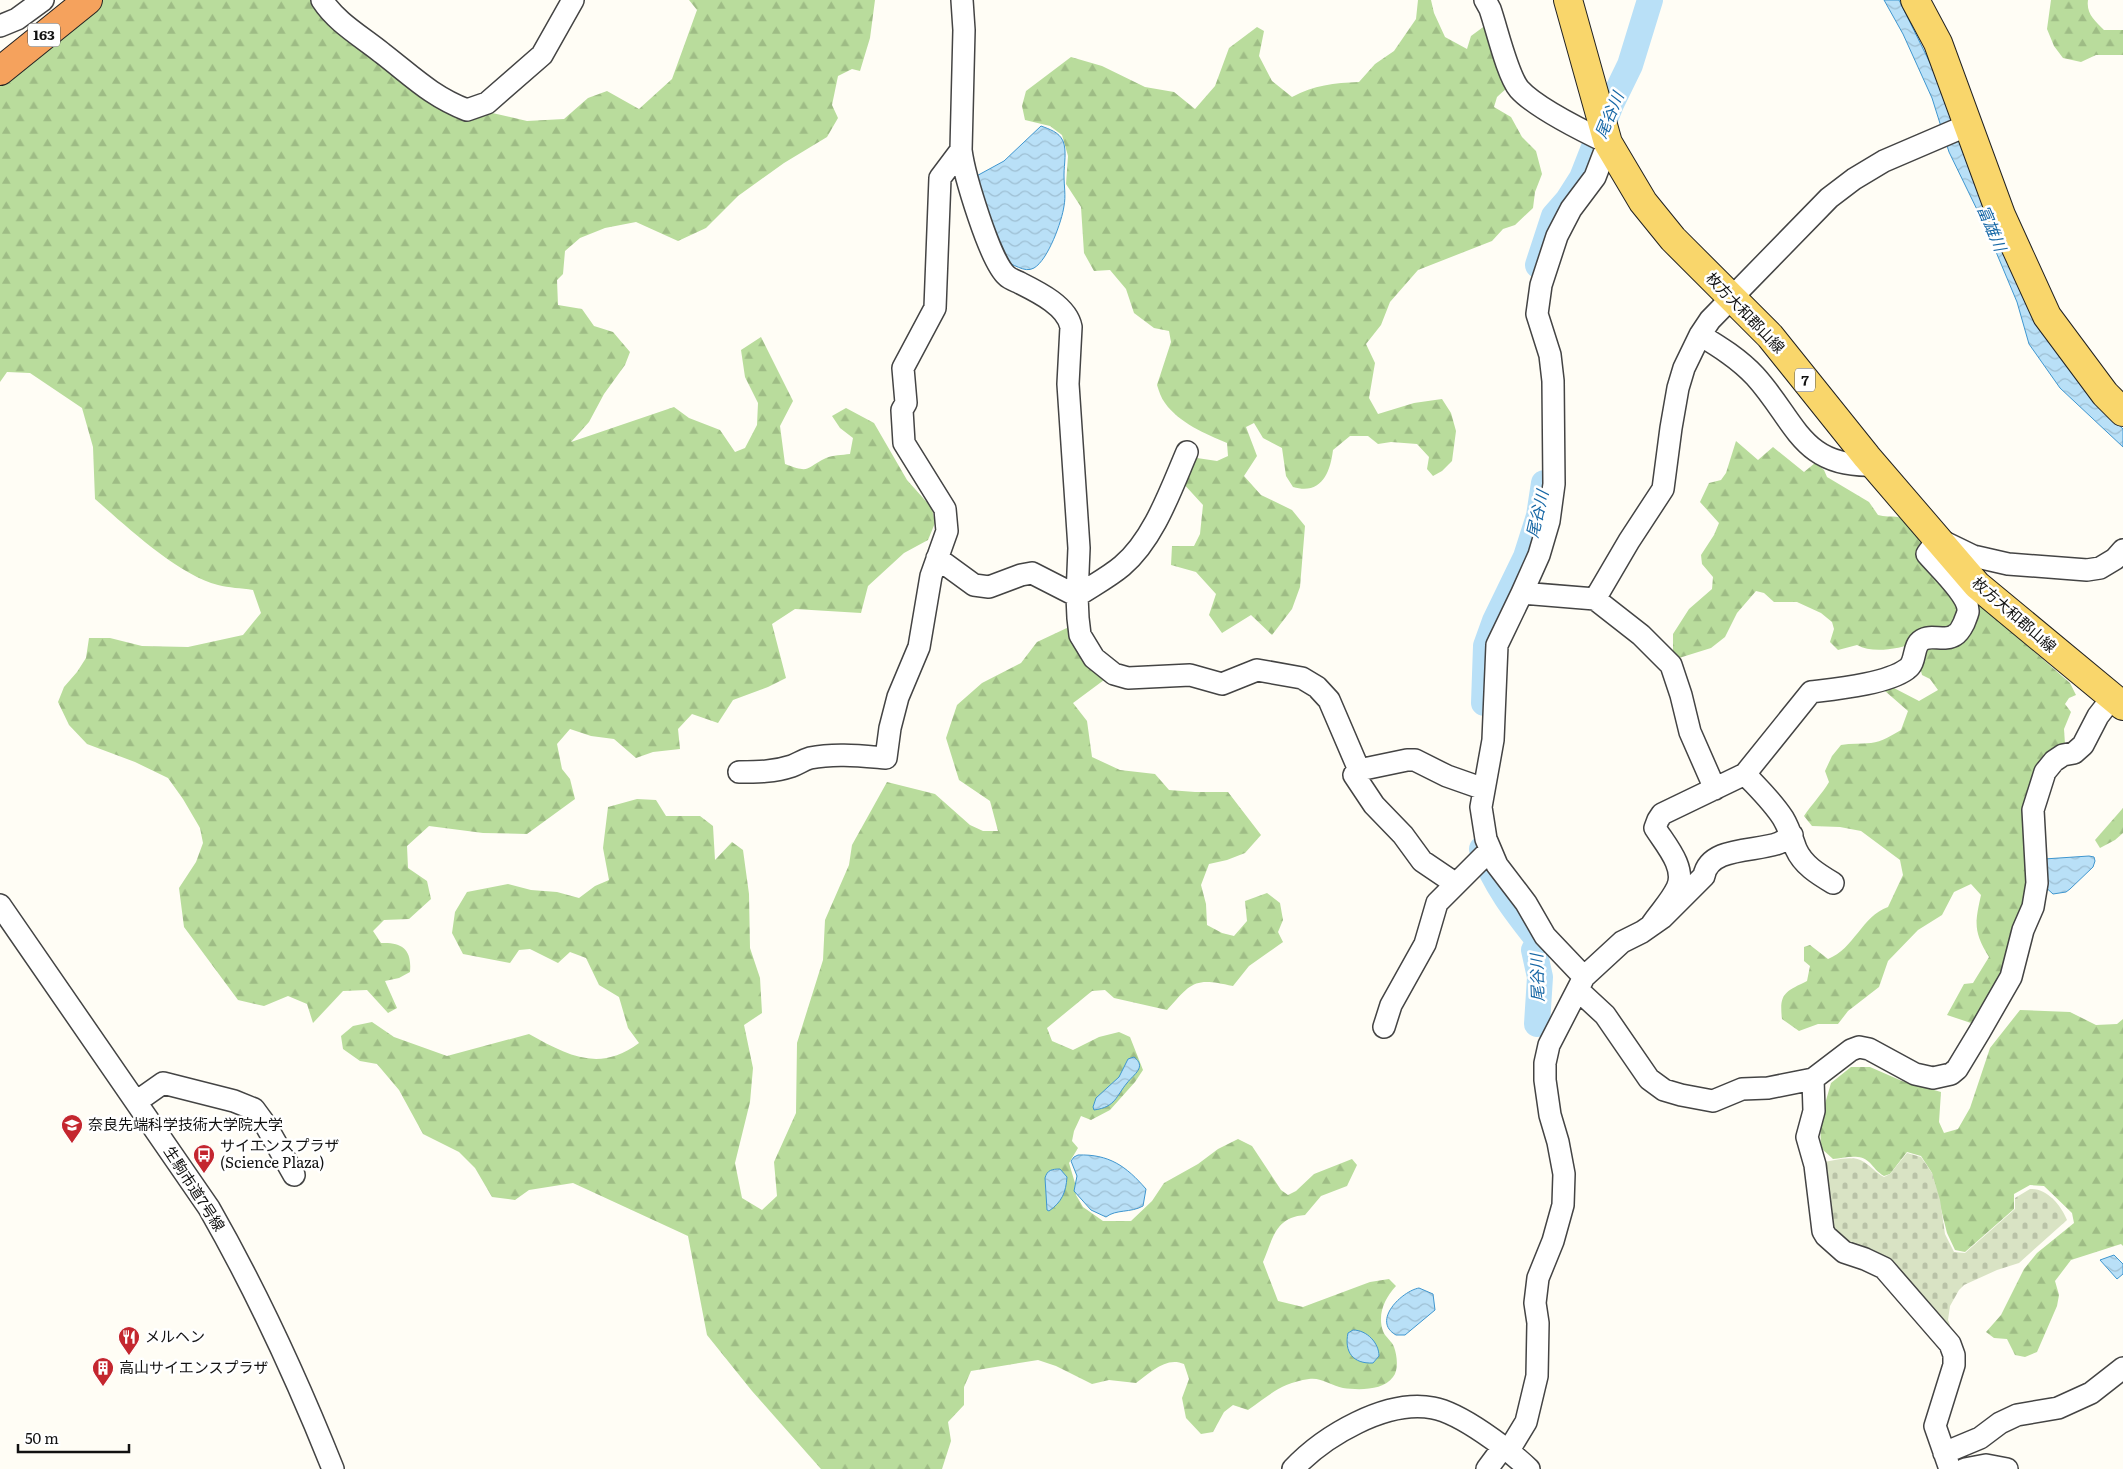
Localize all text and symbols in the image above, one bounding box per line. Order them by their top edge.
road number: 163 [28,24,60,46]
water label: 尾谷川 [1588,86,1629,141]
water label: 富雄川 [1972,201,2014,256]
street label: 枚方大和郡山線 [1701,266,1791,358]
road number: 7 [1795,368,1815,392]
water label: 尾谷川 [1519,486,1554,540]
street label: 枚方大和郡山線 [1968,571,2062,657]
water label: 尾谷川 [1523,952,1549,1002]
place label: 奈良先端科学技術大学院大学 [88,1112,283,1135]
school or university icon: 奈良先端科学技術大学院大学 [60,1113,84,1144]
place label: サイエンスプラザ (Science Plaza) [220,1133,340,1173]
street label: 生駒市道7号線 [159,1141,231,1235]
bus stop icon: サイエンスプラザ (Science Plaza) [192,1143,216,1174]
place label: メルヘン [145,1324,205,1347]
restaurant icon: メルヘン [117,1325,141,1356]
place label: 高山サイエンスプラザ [119,1355,269,1378]
building icon: 高山サイエンスプラザ [91,1356,115,1387]
scale bar [18,1422,129,1454]
text: 50 m [25,1426,59,1449]

